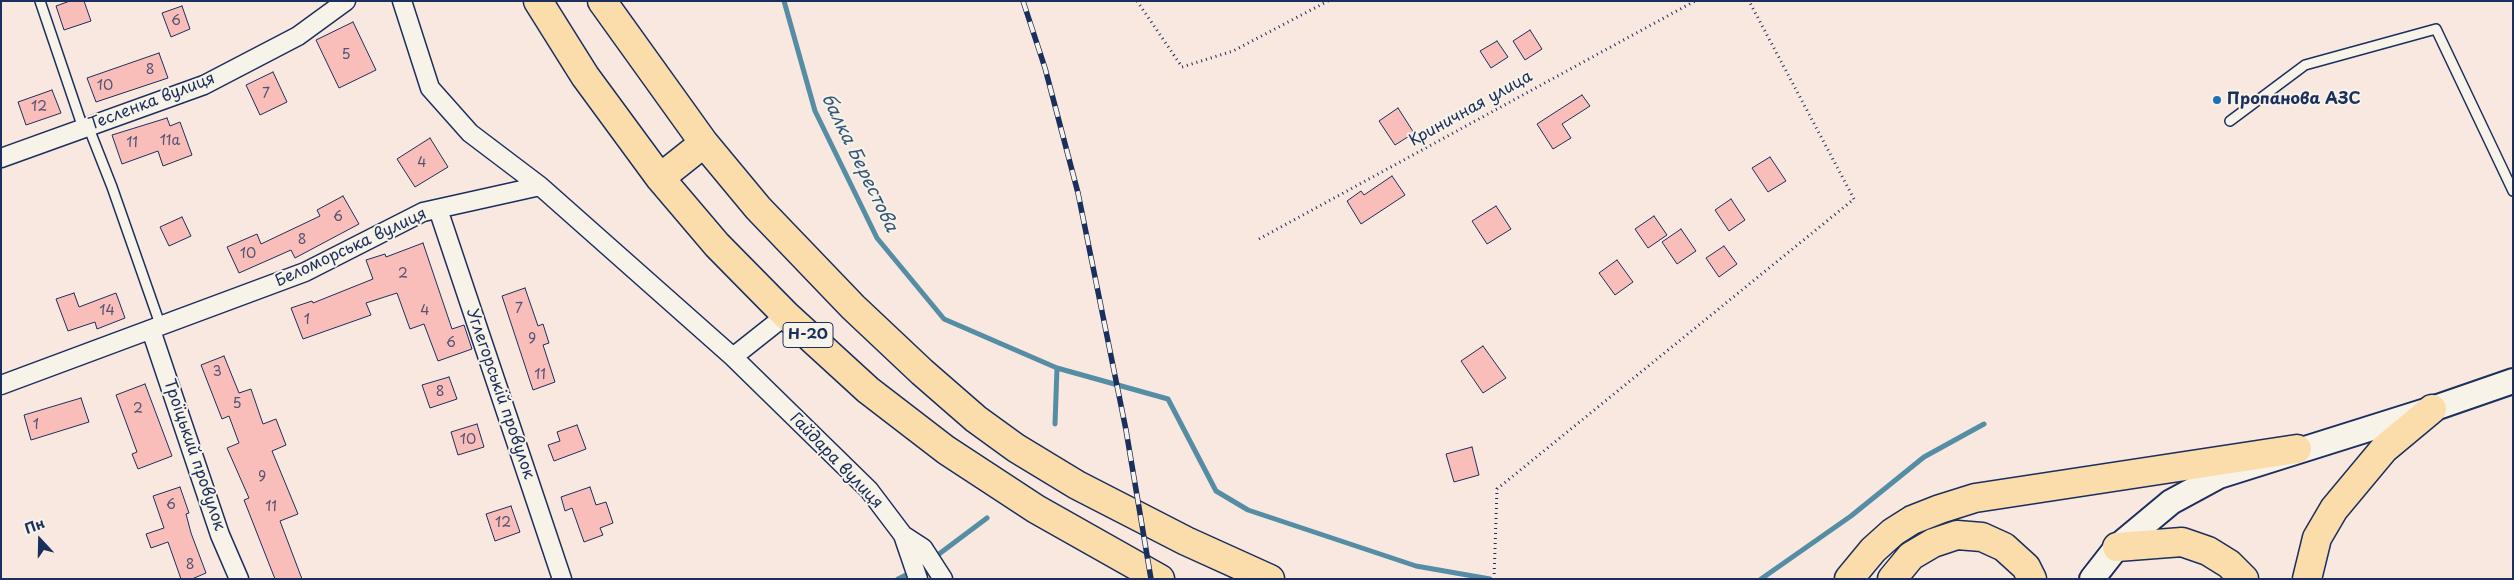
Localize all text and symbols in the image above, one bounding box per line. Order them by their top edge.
house number: 6 [171,13,181,29]
house number: 5 [341,47,351,63]
house number: 8 [146,62,154,78]
street label: Криничная улица [1406,67,1536,151]
street label: Тесленка вулиця [86,69,218,135]
house number: 10 [97,78,113,94]
house number: 7 [262,86,270,102]
water label: балка Берестова [816,90,902,236]
place label: Пропанова АЗС [2227,90,2360,110]
marker: Пропанова АЗС [2211,94,2223,106]
house number: 12 [31,99,47,115]
house number: 11а [160,133,180,149]
house number: 11 [126,135,138,151]
house number: 4 [417,155,427,171]
street label: Беломорська вулиця [272,204,430,292]
house number: 6 [333,209,343,225]
house number: 8 [298,232,306,248]
house number: 10 [240,246,256,262]
house number: 2 [398,266,408,282]
house number: 7 [515,301,523,317]
house number: 14 [99,303,115,319]
house number: 4 [420,303,430,319]
street label: Углегорськiй провулок [462,306,538,482]
house number: 1 [304,312,310,328]
road number: Н-20 [783,322,833,348]
house number: 9 [528,331,536,347]
house number: 6 [446,335,456,351]
house number: 3 [212,364,222,380]
house number: 11 [534,367,546,383]
street label: Троїцький провулок [159,377,229,533]
house number: 8 [436,384,444,400]
house number: 5 [232,396,242,412]
house number: 2 [133,401,143,417]
street label: Гайдара вулиця [785,409,887,513]
house number: 1 [33,417,39,433]
house number: 10 [460,432,476,448]
house number: 9 [258,469,266,485]
house number: 6 [166,497,176,513]
house number: 11 [265,499,277,515]
text: Пн [21,512,48,539]
north arrow [15,515,65,565]
house number: 12 [495,515,511,531]
house number: 8 [186,557,194,573]

